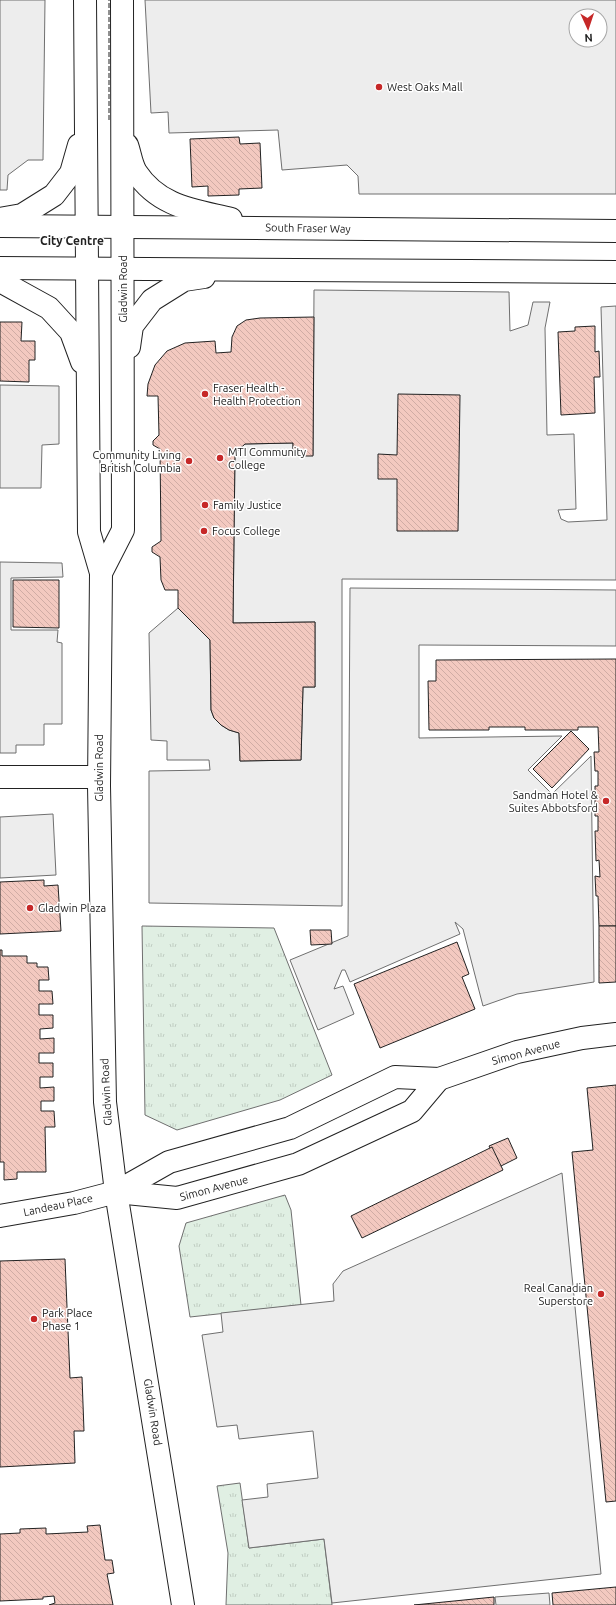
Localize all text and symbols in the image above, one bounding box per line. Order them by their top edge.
north arrow [568,8,608,48]
text: N [584,32,593,44]
place label: West Oaks Mall [387,81,463,93]
marker: West Oaks Mall [374,82,384,92]
street label: South Fraser Way [265,221,352,235]
district label: City Centre [40,234,104,247]
street label: Gladwin Road [117,255,129,323]
place label: Fraser Health - Health Protection [213,382,301,407]
marker: Fraser Health - Health Protection [200,389,210,399]
place label: MTI Community College [228,446,307,471]
place label: Community Living British Columbia [93,449,181,474]
marker: MTI Community College [215,453,225,463]
marker: Community Living British Columbia [184,456,194,466]
place label: Family Justice [213,499,282,511]
marker: Family Justice [200,500,210,510]
place label: Focus College [212,525,280,537]
marker: Focus College [199,526,209,536]
street label: Gladwin Road [93,734,105,802]
place label: Sandman Hotel & Suites Abbotsford [509,789,599,814]
marker: Sandman Hotel & Suites Abbotsford [601,796,611,806]
place label: Gladwin Plaza [38,902,106,914]
marker: Gladwin Plaza [25,903,35,913]
street label: Simon Avenue [491,1037,561,1067]
street label: Gladwin Road [98,1058,114,1126]
street label: Simon Avenue [179,1173,249,1203]
street label: Landeau Place [22,1192,94,1218]
place label: Real Canadian Superstore [524,1282,593,1307]
marker: Real Canadian Superstore [596,1289,606,1299]
place label: Park Place Phase 1 [42,1307,93,1332]
marker: Park Place Phase 1 [29,1314,39,1324]
street label: Gladwin Road [142,1378,164,1446]

